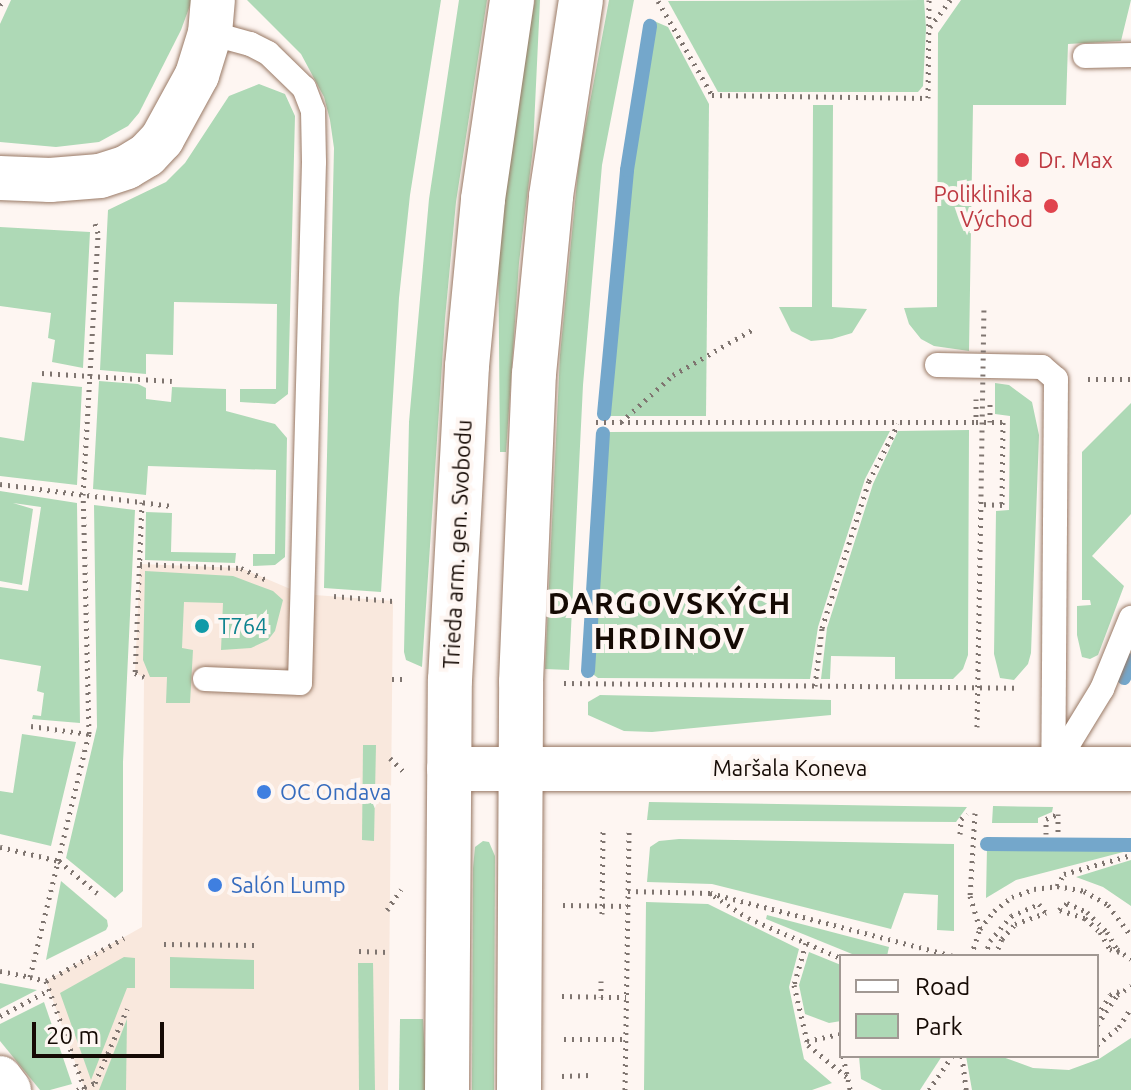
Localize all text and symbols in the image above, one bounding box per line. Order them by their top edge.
place label: Dr. Max [1038,147,1113,173]
marker: Dr. Max [1013,151,1031,169]
place label: Poliklinika Východ [934,180,1033,232]
marker: Poliklinika Východ [1040,195,1062,217]
street label: Trieda arm. gen. Svobodu [437,419,477,669]
district label: DARGOVSKÝCH HRDINOV [548,585,792,656]
place label: T764 [218,613,267,639]
marker: T764 [193,617,211,635]
street label: Maršala Koneva [713,755,867,781]
place label: OC Ondava [280,779,391,805]
marker: OC Ondava [255,783,273,801]
place label: Salón Lump [231,872,346,898]
marker: Salón Lump [206,876,224,894]
legend [839,954,1099,1058]
text: Road [915,973,970,1000]
scale bar [36,1006,168,1056]
text: Park [915,1013,963,1040]
text: 20 m [46,1022,99,1049]

